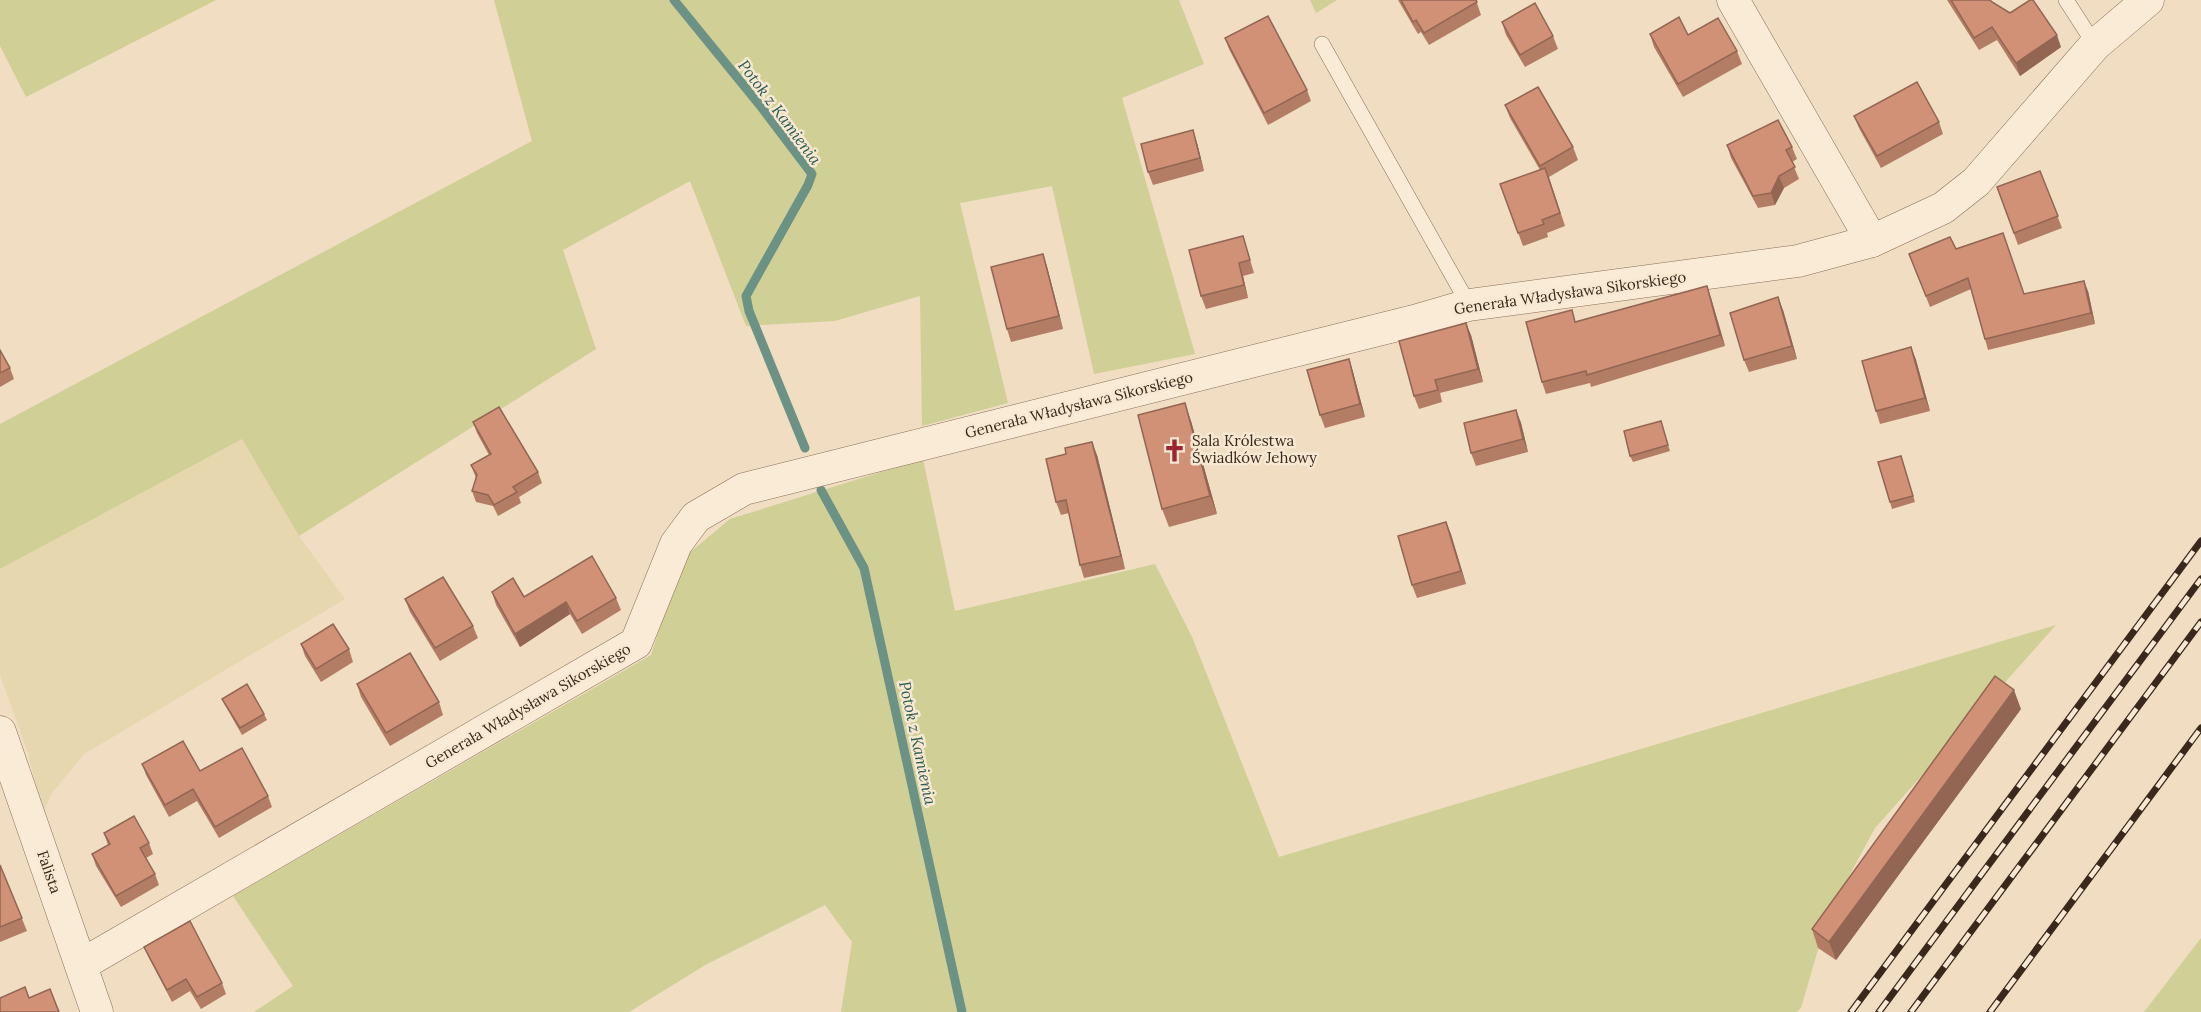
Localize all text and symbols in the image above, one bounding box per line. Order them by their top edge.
water label: Potok z Kamienia [734,56,826,169]
street label: Generała Władysława Sikorskiego [1453,267,1687,318]
street label: Generała Władysława Sikorskiego [963,367,1195,442]
place label: Sala Królestwa Świadków Jehowy [1192,431,1317,467]
church icon: Sala Królestwa Świadków Jehowy [1161,437,1187,463]
street label: Generała Władysława Sikorskiego [422,639,634,772]
water label: Potok z Kamienia [895,679,941,807]
street label: Falista [33,848,66,896]

